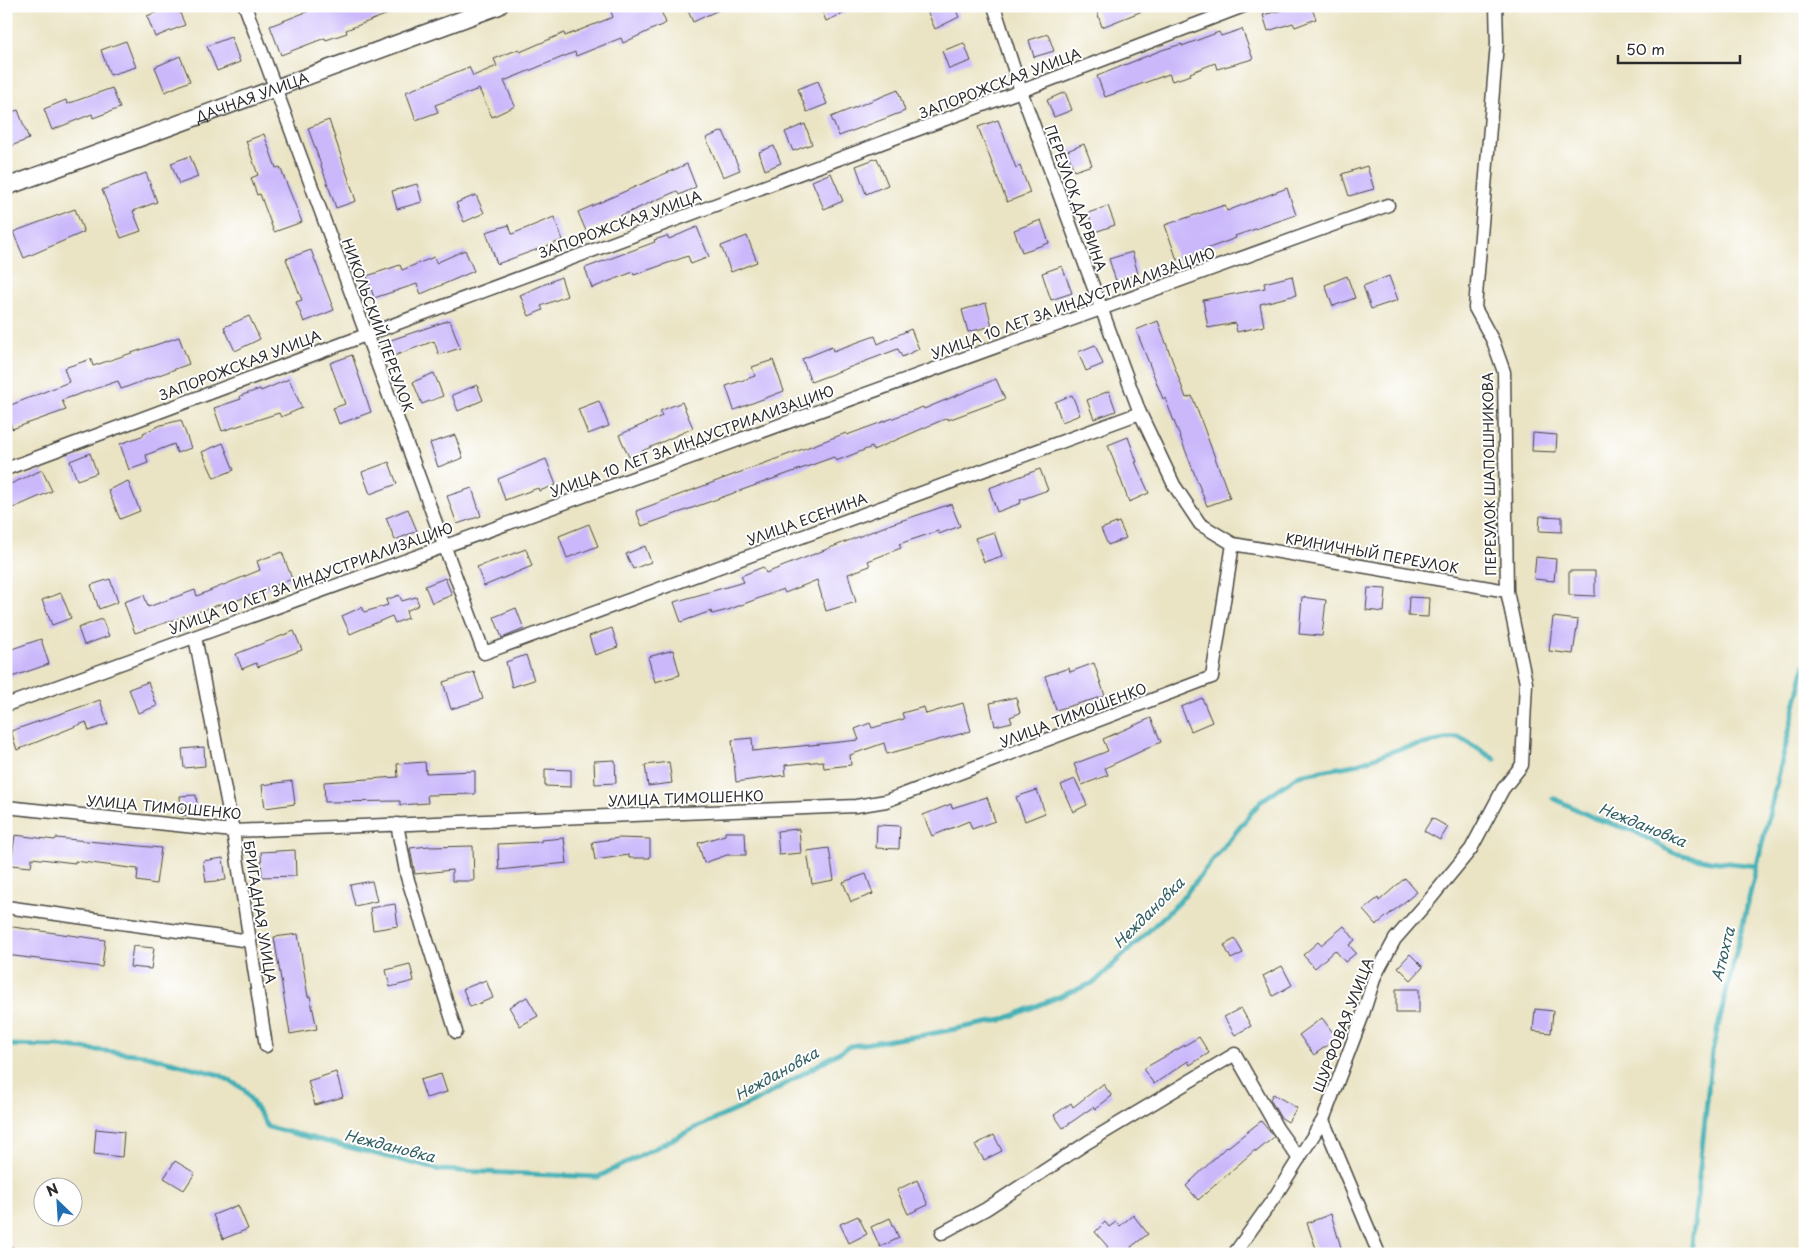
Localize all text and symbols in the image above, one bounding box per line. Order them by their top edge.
scale bar [1618,32,1741,64]
text: 50 m [1626,37,1665,60]
street label: ЗАПОРОЖСКАЯ УЛИЦА [916,42,1084,124]
street label: ДАЧНАЯ УЛИЦА [191,66,312,127]
street label: ПЕРЕУЛОК ДАРВИНА [1040,122,1112,274]
street label: ЗАПОРОЖСКАЯ УЛИЦА [536,185,704,263]
street label: НИКОЛЬСКИЙ ПЕРЕУЛОК [337,235,419,415]
street label: УЛИЦА 10 ЛЕТ ЗА ИНДУСТРИАЛИЗАЦИЮ [928,242,1218,364]
street label: ЗАПОРОЖСКАЯ УЛИЦА [156,324,324,406]
street label: ПЕРЕУЛОК ШАПОШНИКОВА [1477,372,1501,576]
street label: УЛИЦА 10 ЛЕТ ЗА ИНДУСТРИАЛИЗАЦИЮ [547,380,837,502]
street label: УЛИЦА ЕСЕНИНА [744,487,870,551]
street label: УЛИЦА 10 ЛЕТ ЗА ИНДУСТРИАЛИЗАЦИЮ [166,517,456,639]
street label: КРИНИЧНЫЙ ПЕРЕУЛОК [1284,527,1460,579]
street label: УЛИЦА ТИМОШЕНКО [997,677,1149,753]
street label: УЛИЦА ТИМОШЕНКО [608,785,764,811]
street label: УЛИЦА ТИМОШЕНКО [85,790,243,824]
water label: Неждановка [1596,796,1691,852]
street label: БРИГАДНАЯ УЛИЦА [238,839,282,985]
water label: Неждановка [1107,871,1189,953]
water label: Атюхта [1704,924,1740,984]
street label: ШУРФОВАЯ УЛИЦА [1308,954,1378,1095]
water label: Неждановка [730,1040,823,1106]
water label: Неждановка [342,1123,438,1168]
north arrow [32,1178,82,1228]
text: N [43,1178,62,1202]

